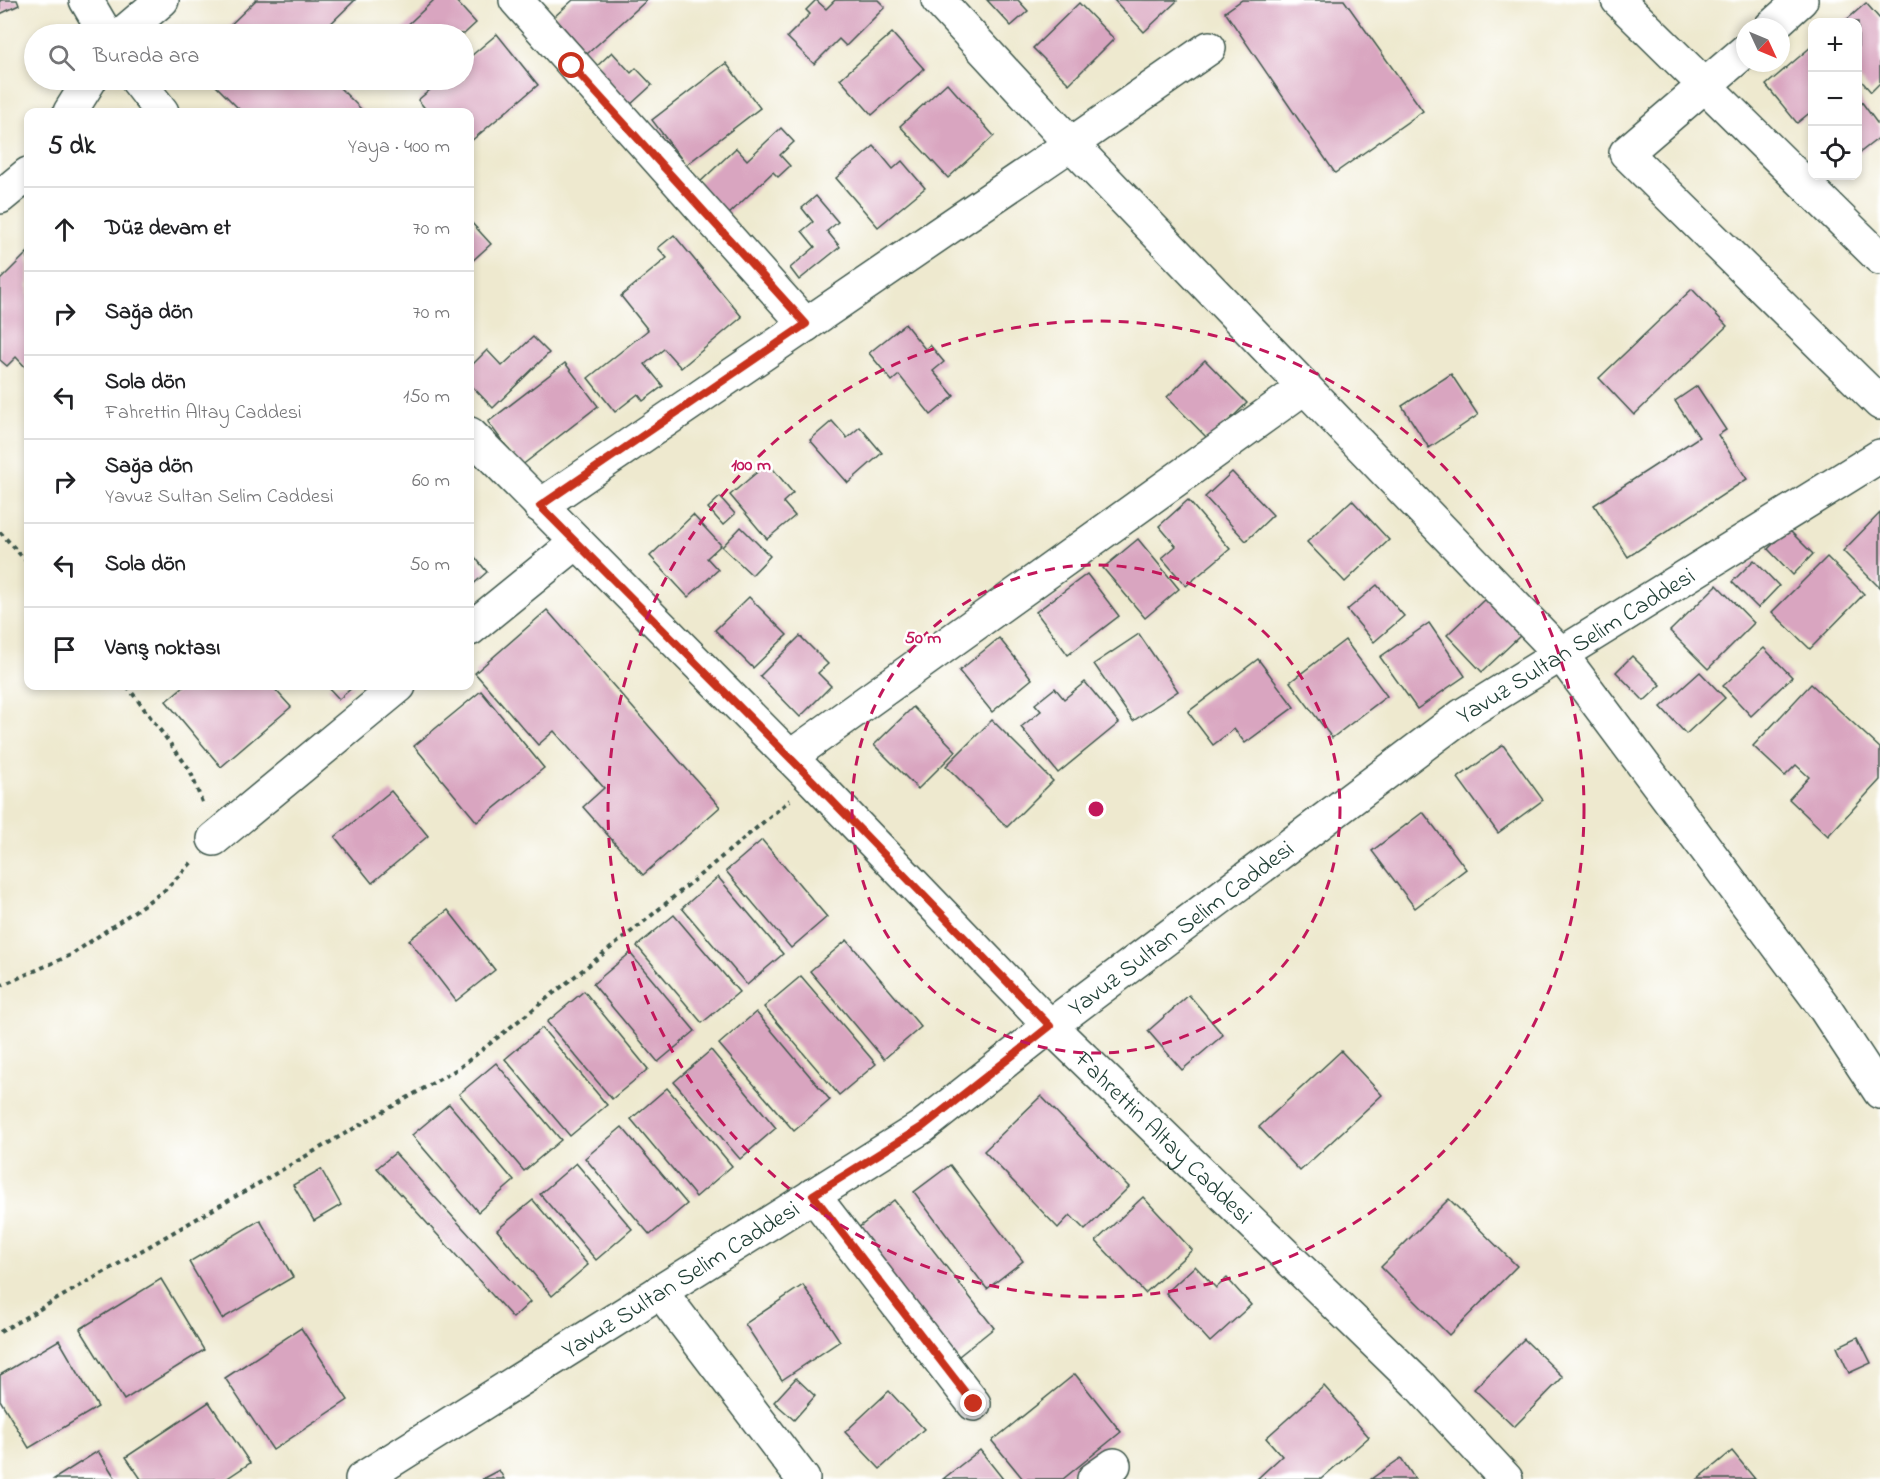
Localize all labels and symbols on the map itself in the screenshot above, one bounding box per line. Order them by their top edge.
north arrow [1736,18,1790,72]
route start [558,52,584,78]
text: 100 m [731,453,771,479]
street label: Yavuz Sultan Selim Caddesi [1451,560,1703,735]
text: 50 m [905,626,941,652]
centre of rings [1086,799,1106,819]
street label: Yavuz Sultan Selim Caddesi [1062,833,1302,1026]
street label: Fahrettin Altay Caddesi [1065,1043,1259,1234]
street label: Yavuz Sultan Selim Caddesi [556,1193,807,1369]
route end [960,1390,986,1416]

